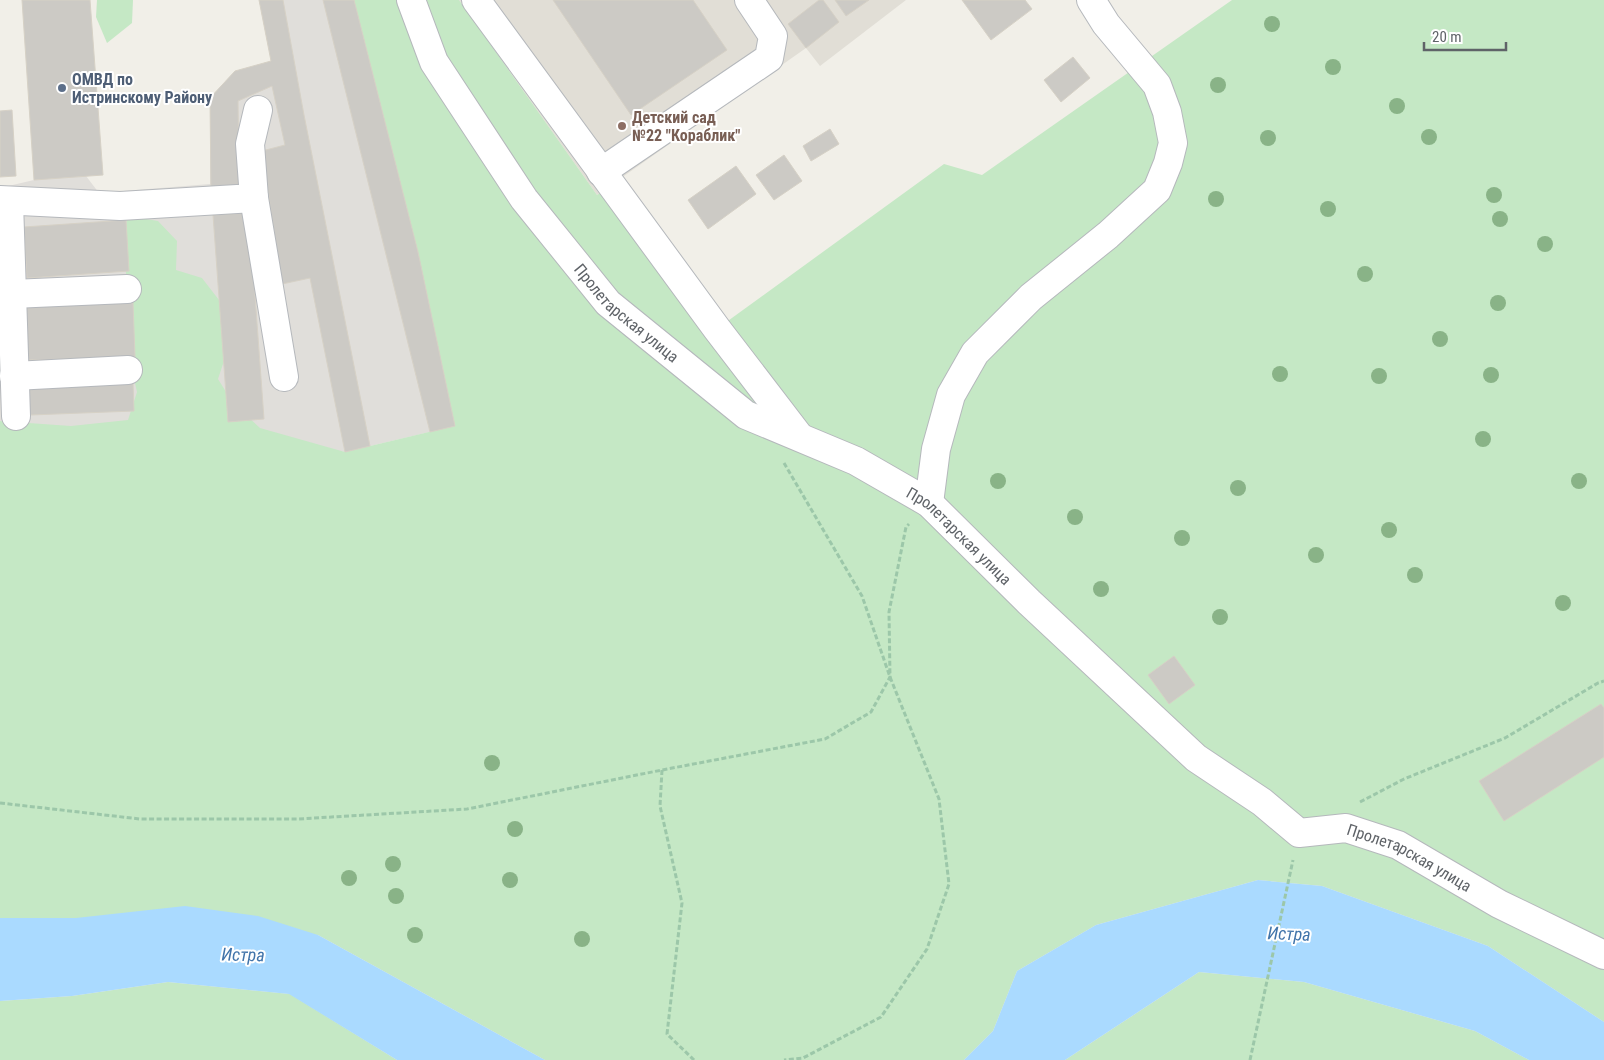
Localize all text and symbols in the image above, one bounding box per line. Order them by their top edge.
scale bar [1424,20,1506,52]
text: 20 m [1432,28,1462,46]
place label: ОМВД по Истринскому Району [72,70,212,107]
marker: ОМВД по Истринскому Району [56,82,68,94]
place label: Детский сад №22 "Кораблик" [632,108,740,145]
marker: Детский сад №22 "Кораблик" [616,120,628,132]
street label: Пролетарская улица [570,260,682,367]
street label: Пролетарская улица [903,483,1015,589]
street label: Пролетарская улица [1345,820,1475,896]
water label: Истра [1267,922,1311,945]
water label: Истра [221,944,265,965]

